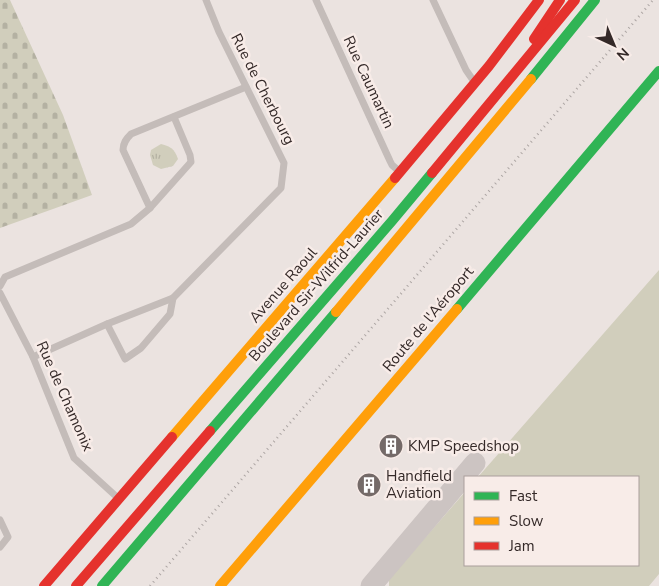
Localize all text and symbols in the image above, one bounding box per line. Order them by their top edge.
north arrow [589,20,639,70]
street label: Rue de Cherbourg [226,30,300,148]
street label: Rue Caumartin [339,32,399,132]
text: N [612,44,633,64]
street label: Boulevard Sir-Wilfrid-Laurier [244,204,388,365]
street label: Avenue Raoul [245,243,322,327]
street label: Route de l'Aéroport [378,261,479,376]
street label: Rue de Chamonix [32,338,98,454]
building icon: KMP Speedshop [378,433,404,459]
place label: KMP Speedshop [408,436,519,456]
place label: Handfield Aviation [386,466,452,503]
building icon: Handfield Aviation [356,472,382,498]
legend [464,476,639,566]
text: Fast [509,486,538,506]
text: Slow [509,511,544,531]
text: Jam [508,536,535,556]

